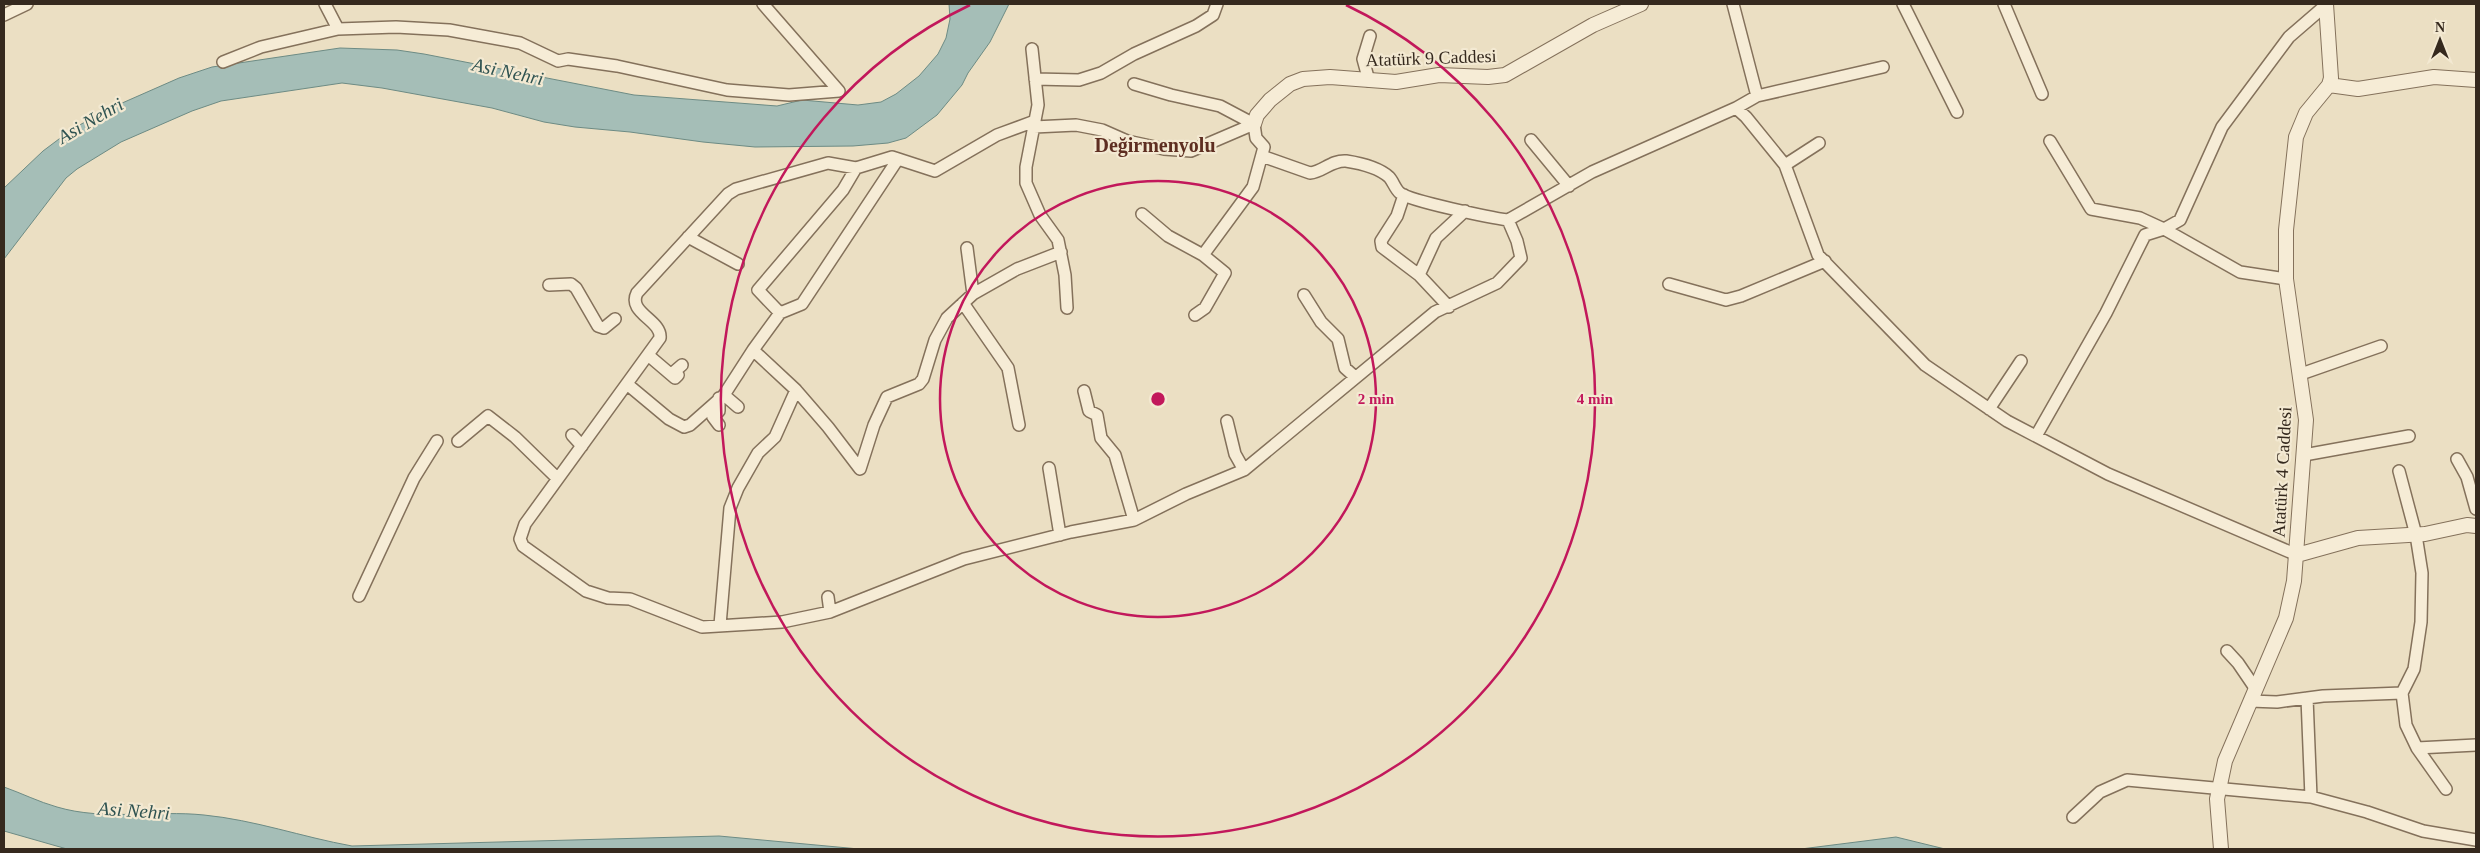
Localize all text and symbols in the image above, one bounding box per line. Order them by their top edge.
north arrow [2415,15,2465,65]
text: N [2435,20,2445,35]
street label: Atatürk 9 Caddesi [1365,46,1497,70]
water label: Asi Nehri [468,53,545,89]
water label: Asi Nehri [52,93,127,149]
district label: Değirmenyolu [1094,134,1216,157]
centre of rings [1149,390,1167,408]
text: 2 min [1358,391,1395,407]
text: 4 min [1577,391,1614,407]
street label: Atatürk 4 Caddesi [2269,406,2295,538]
water label: Asi Nehri [95,797,171,823]

